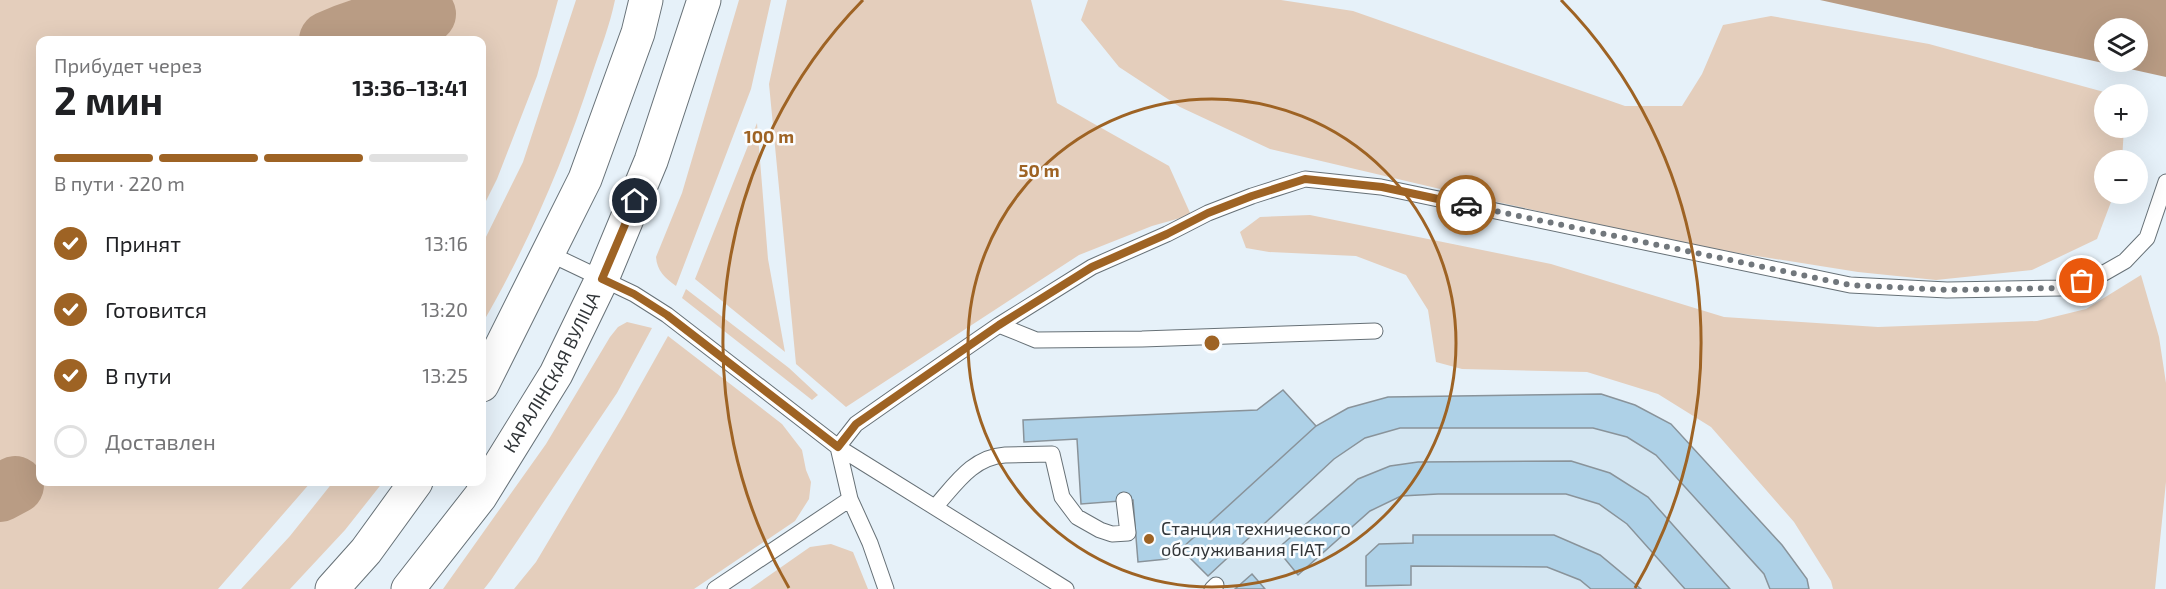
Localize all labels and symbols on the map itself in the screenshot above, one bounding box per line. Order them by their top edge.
text: 100 m [744,125,794,147]
text: 50 m [1018,159,1060,181]
pin [609,175,660,226]
courier [1436,175,1496,235]
pin [2056,255,2107,306]
street label: КАРАЛІНСКАЯ ВУЛІЦА [498,287,604,456]
centre of rings [1202,333,1222,353]
place label: Станция технического обслуживания FIAT [1161,517,1351,560]
marker: Станция технического обслуживания FIAT [1142,532,1156,546]

